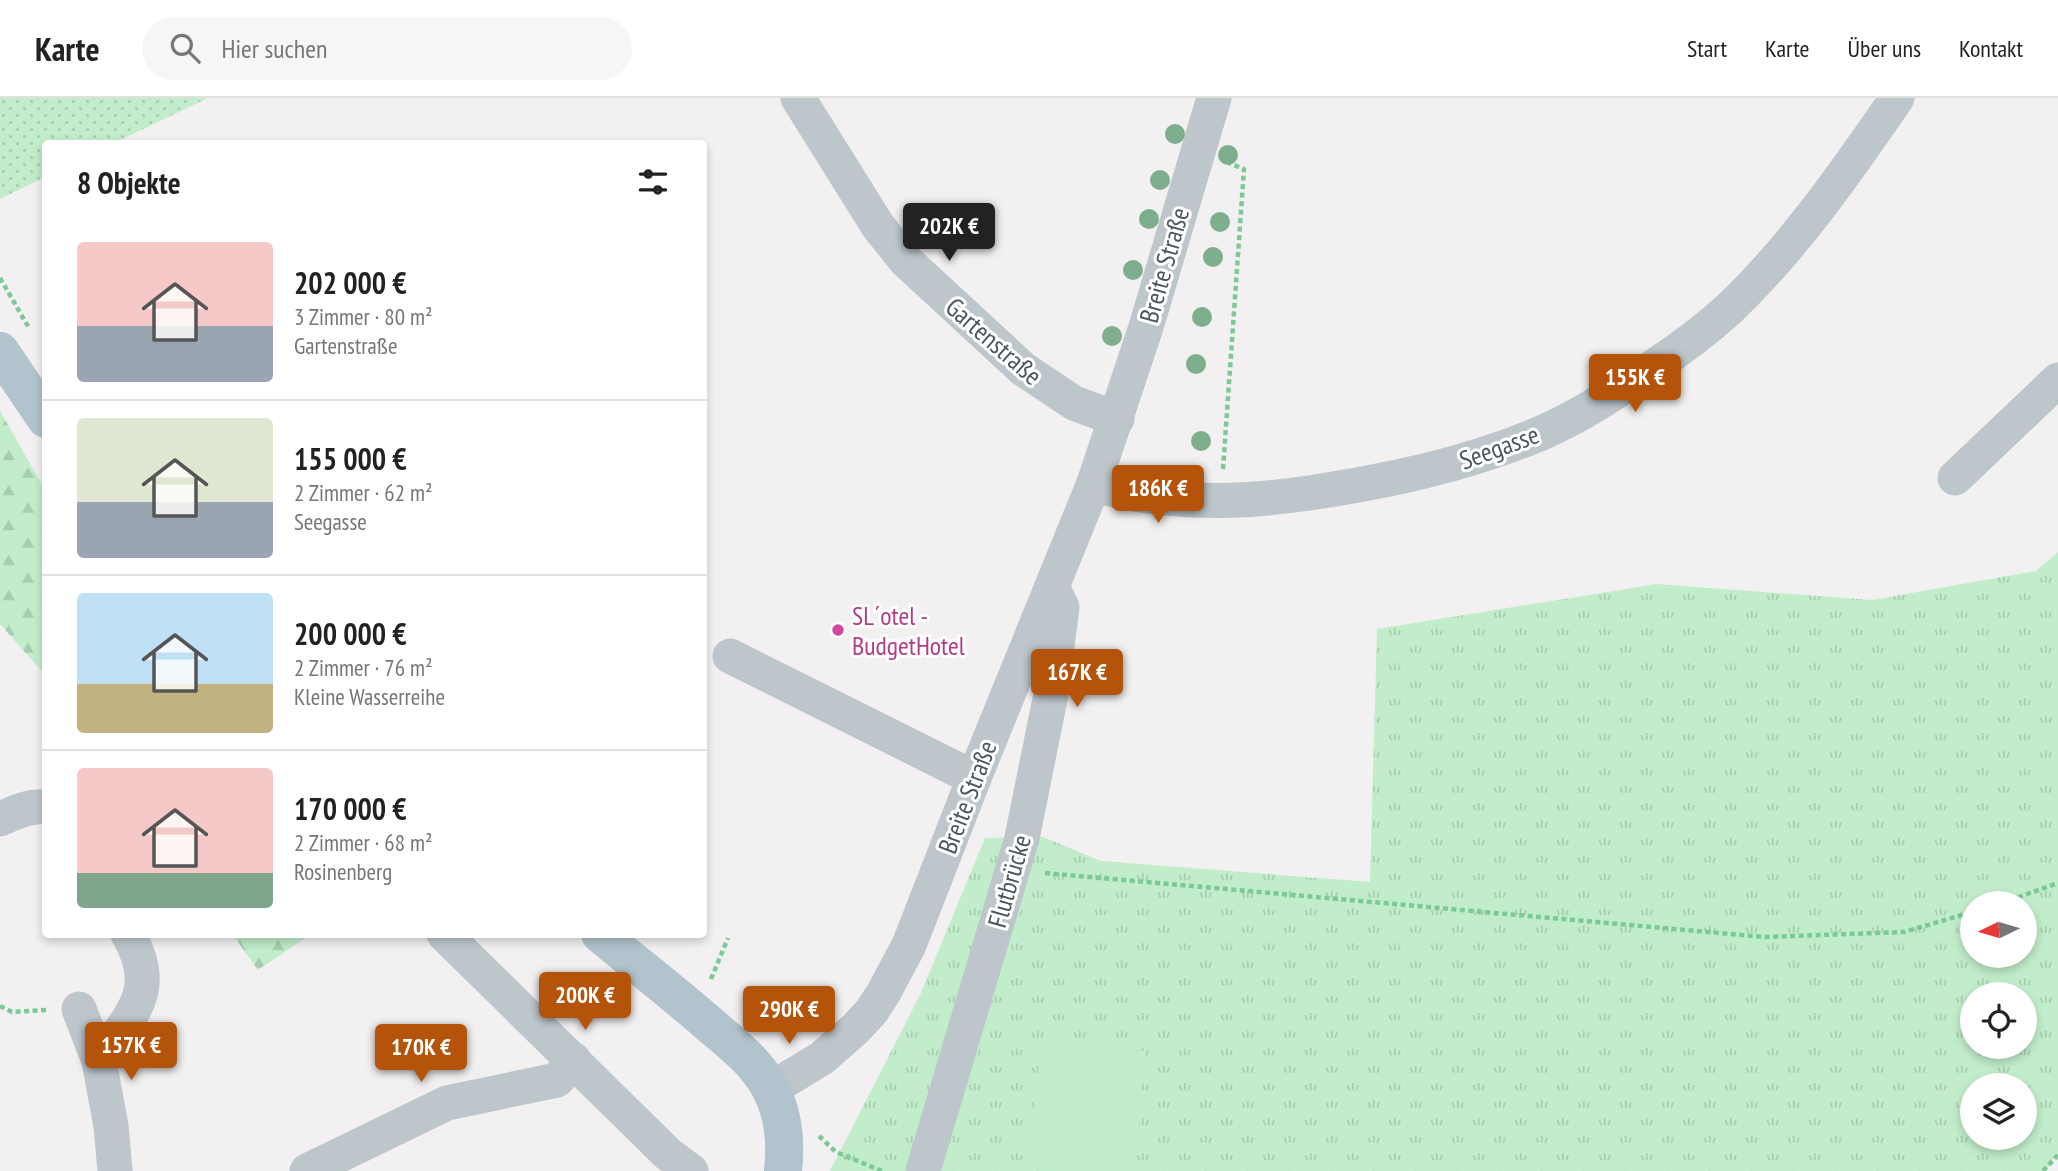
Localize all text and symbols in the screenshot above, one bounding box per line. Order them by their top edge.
search box [142,17,632,80]
text: Karte [35,27,100,70]
icon: search [166,29,204,67]
text: Hier suchen [222,32,327,65]
text: Start [1687,33,1727,64]
text: Karte [1765,33,1810,64]
text: Über uns [1848,33,1921,64]
text: Kontakt [1959,33,2023,64]
text: 8 Objekte [77,163,181,202]
icon: filters [634,163,672,201]
pin: 202K € [892,204,1006,263]
street label: Breite Straße [1132,204,1196,326]
text: 202K € [919,211,979,240]
text: 202 000 € [294,263,407,302]
icon: home [133,270,217,354]
street label: Gartenstraße [939,290,1049,392]
text: 3 Zimmer · 80 m² [294,302,432,331]
text: Gartenstraße [294,331,397,360]
pin: 155K € [1578,354,1692,414]
text: 155K € [1605,362,1665,391]
street label: Seegasse [1455,417,1543,477]
text: 155 000 € [294,439,407,478]
icon: home [133,446,217,530]
pin: 186K € [1101,466,1215,525]
text: 186K € [1128,473,1188,502]
text: 2 Zimmer · 62 m² [294,478,432,507]
text: Seegasse [294,507,367,536]
place label: SL´otel - BudgetHotel [852,599,965,662]
text: 200 000 € [294,614,407,653]
icon: home [133,621,217,705]
marker: SL´otel - BudgetHotel [830,622,846,638]
pin: 167K € [1020,650,1134,709]
text: 2 Zimmer · 76 m² [294,653,432,682]
text: 167K € [1047,657,1107,686]
text: Kleine Wasserreihe [294,682,445,711]
street label: Breite Straße [930,736,1004,858]
text: 170 000 € [294,789,407,828]
icon: home [133,796,217,880]
text: 2 Zimmer · 68 m² [294,828,432,857]
street label: Flutbrücke [980,831,1038,931]
text: Rosinenberg [294,857,392,886]
north arrow [1960,891,2037,968]
map controls [1960,891,2037,1150]
pin: 200K € [528,972,642,1032]
text: 200K € [555,980,615,1009]
button: locate [1960,982,2037,1059]
pin: 290K € [732,986,846,1046]
text: 290K € [759,994,819,1023]
pin: 157K € [74,1023,188,1082]
pin: 170K € [364,1024,478,1084]
text: 157K € [101,1030,161,1059]
text: 170K € [391,1032,451,1061]
button: layers [1960,1073,2037,1150]

